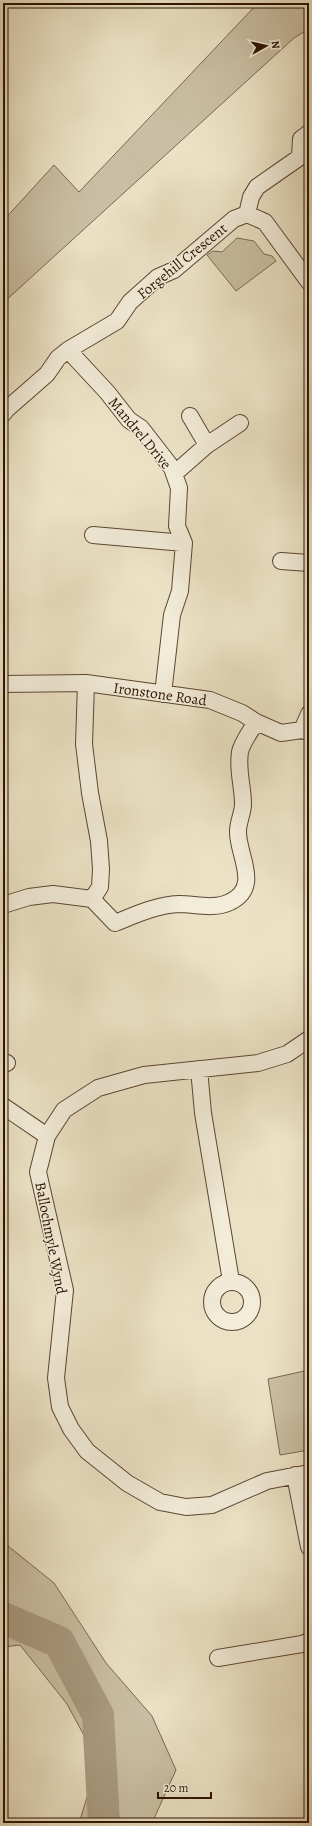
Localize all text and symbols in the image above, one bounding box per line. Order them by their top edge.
north arrow [246,26,286,66]
text: N [267,40,283,50]
street label: Forgehill Crescent [133,218,231,304]
street label: Mandrel Drive [104,393,176,474]
street label: Ironstone Road [112,678,209,711]
street label: Ballochmyle Wynd [30,1180,72,1297]
scale bar [158,1774,211,1800]
text: 20 m [164,1780,188,1796]

